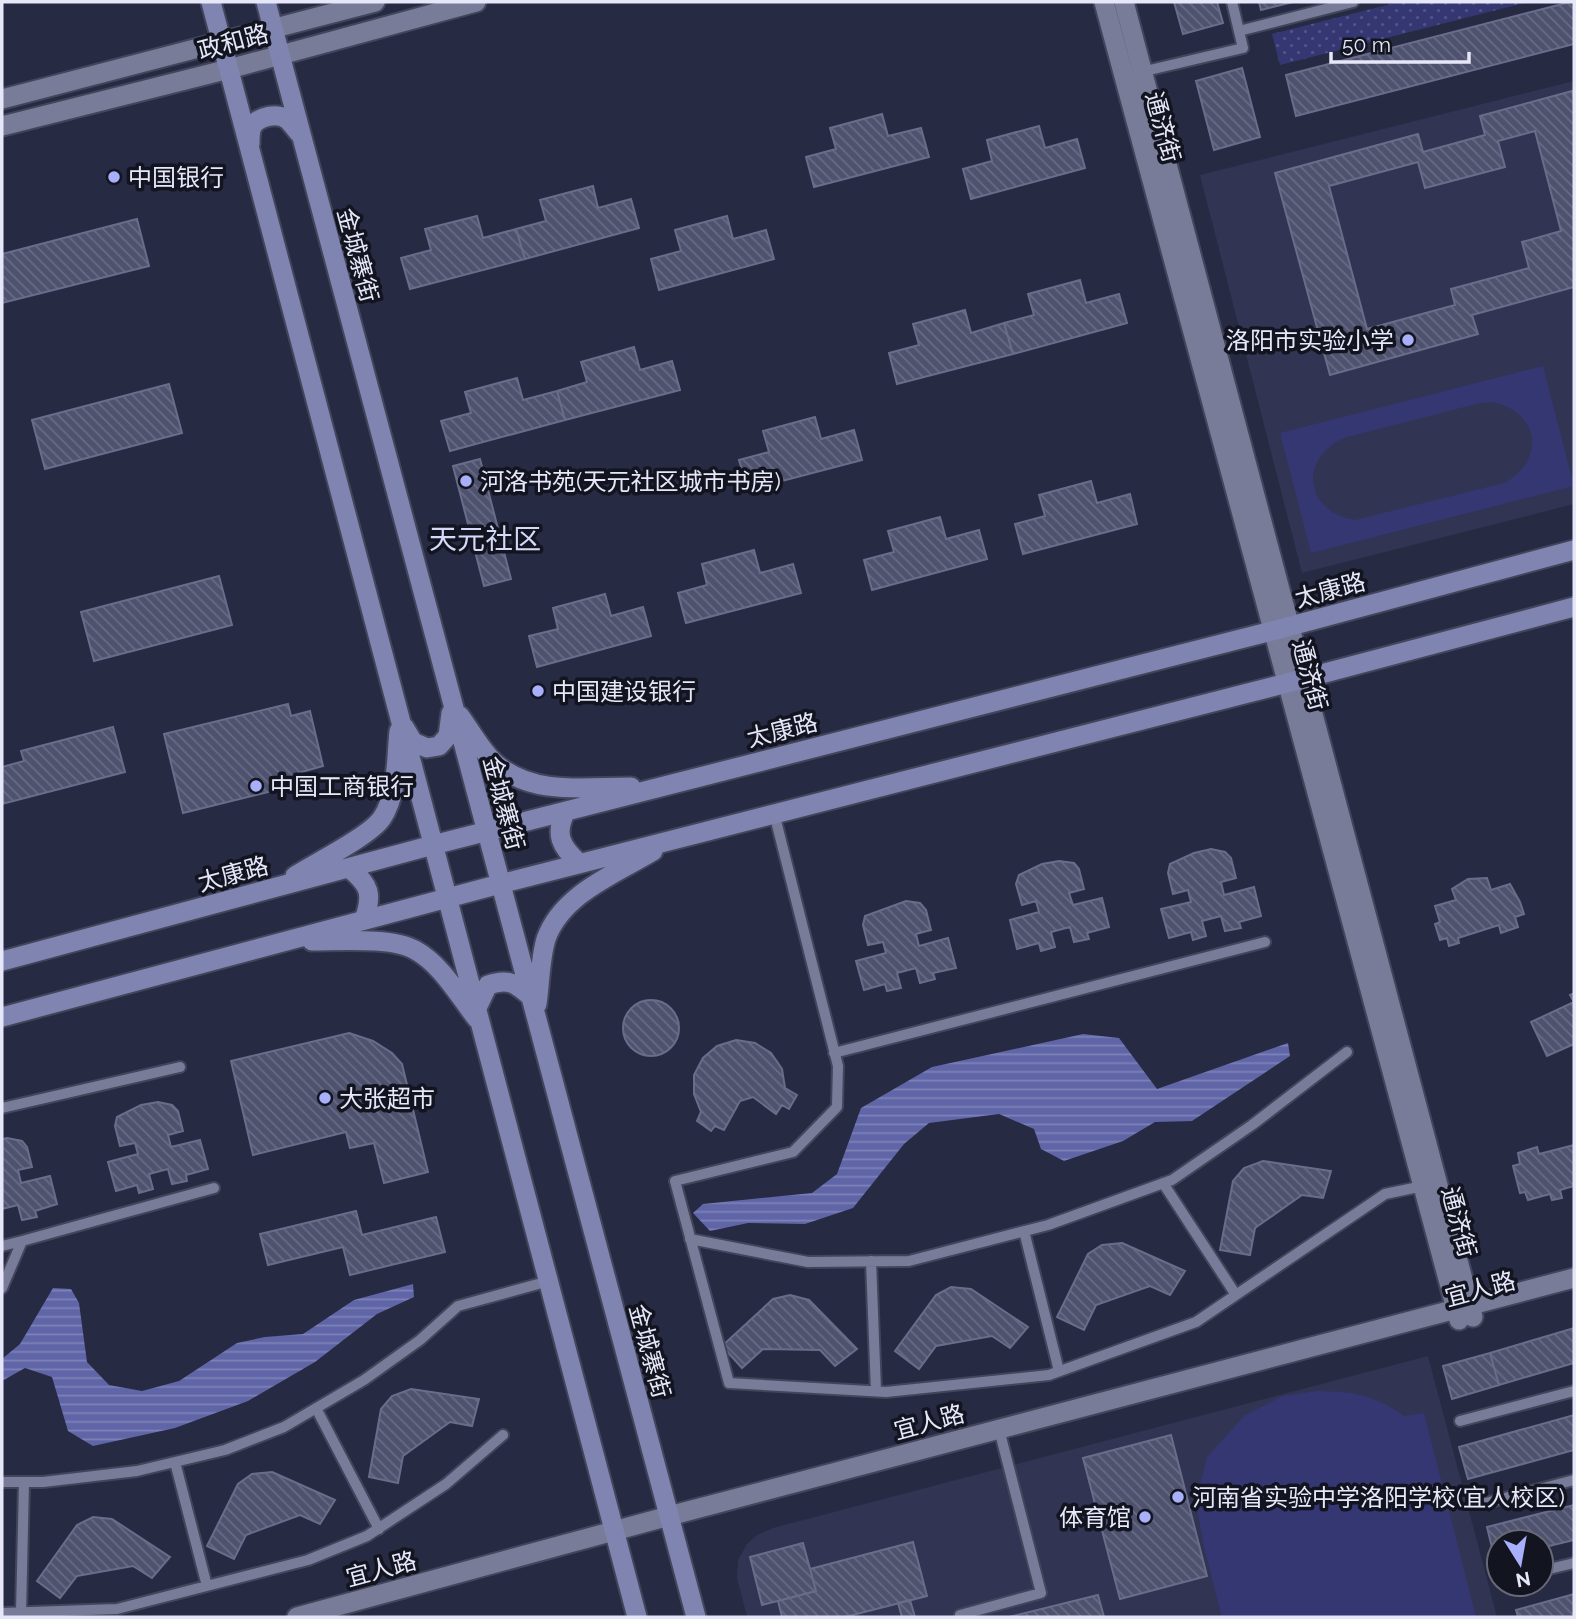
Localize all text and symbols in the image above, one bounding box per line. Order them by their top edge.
street label: 政和路 [194,19,272,65]
scale bar [1331,21,1469,65]
text: 50 m [1342,32,1391,57]
street label: 通济街 [1140,88,1186,166]
place label: 中国银行 [128,163,224,192]
marker: 中国银行 [106,169,122,185]
street label: 金城寨街 [332,205,384,305]
place label: 洛阳市实验小学 [1226,326,1394,355]
marker: 洛阳市实验小学 [1400,332,1416,348]
place label: 河洛书苑(天元社区城市书房) [480,467,781,496]
marker: 河洛书苑(天元社区城市书房) [458,473,474,489]
district label: 天元社区 [429,523,541,556]
street label: 太康路 [1291,567,1369,613]
street label: 通济街 [1287,636,1333,714]
place label: 中国建设银行 [552,677,696,706]
marker: 中国建设银行 [530,683,546,699]
street label: 太康路 [744,707,820,753]
street label: 金城寨街 [478,753,530,853]
place label: 中国工商银行 [270,772,414,801]
marker: 中国工商银行 [248,778,264,794]
street label: 太康路 [194,851,272,897]
place label: 大张超市 [339,1084,435,1113]
marker: 大张超市 [317,1090,333,1106]
street label: 通济街 [1436,1183,1482,1261]
street label: 宜人路 [1441,1266,1519,1312]
street label: 金城寨街 [624,1301,676,1401]
street label: 宜人路 [890,1399,968,1445]
place label: 河南省实验中学洛阳学校(宜人校区) [1192,1483,1565,1512]
marker: 河南省实验中学洛阳学校(宜人校区) [1170,1489,1186,1505]
place label: 体育馆 [1059,1503,1131,1532]
marker: 体育馆 [1137,1509,1153,1525]
north arrow [1485,1528,1555,1598]
street label: 宜人路 [342,1546,420,1592]
text: N [1514,1568,1532,1592]

